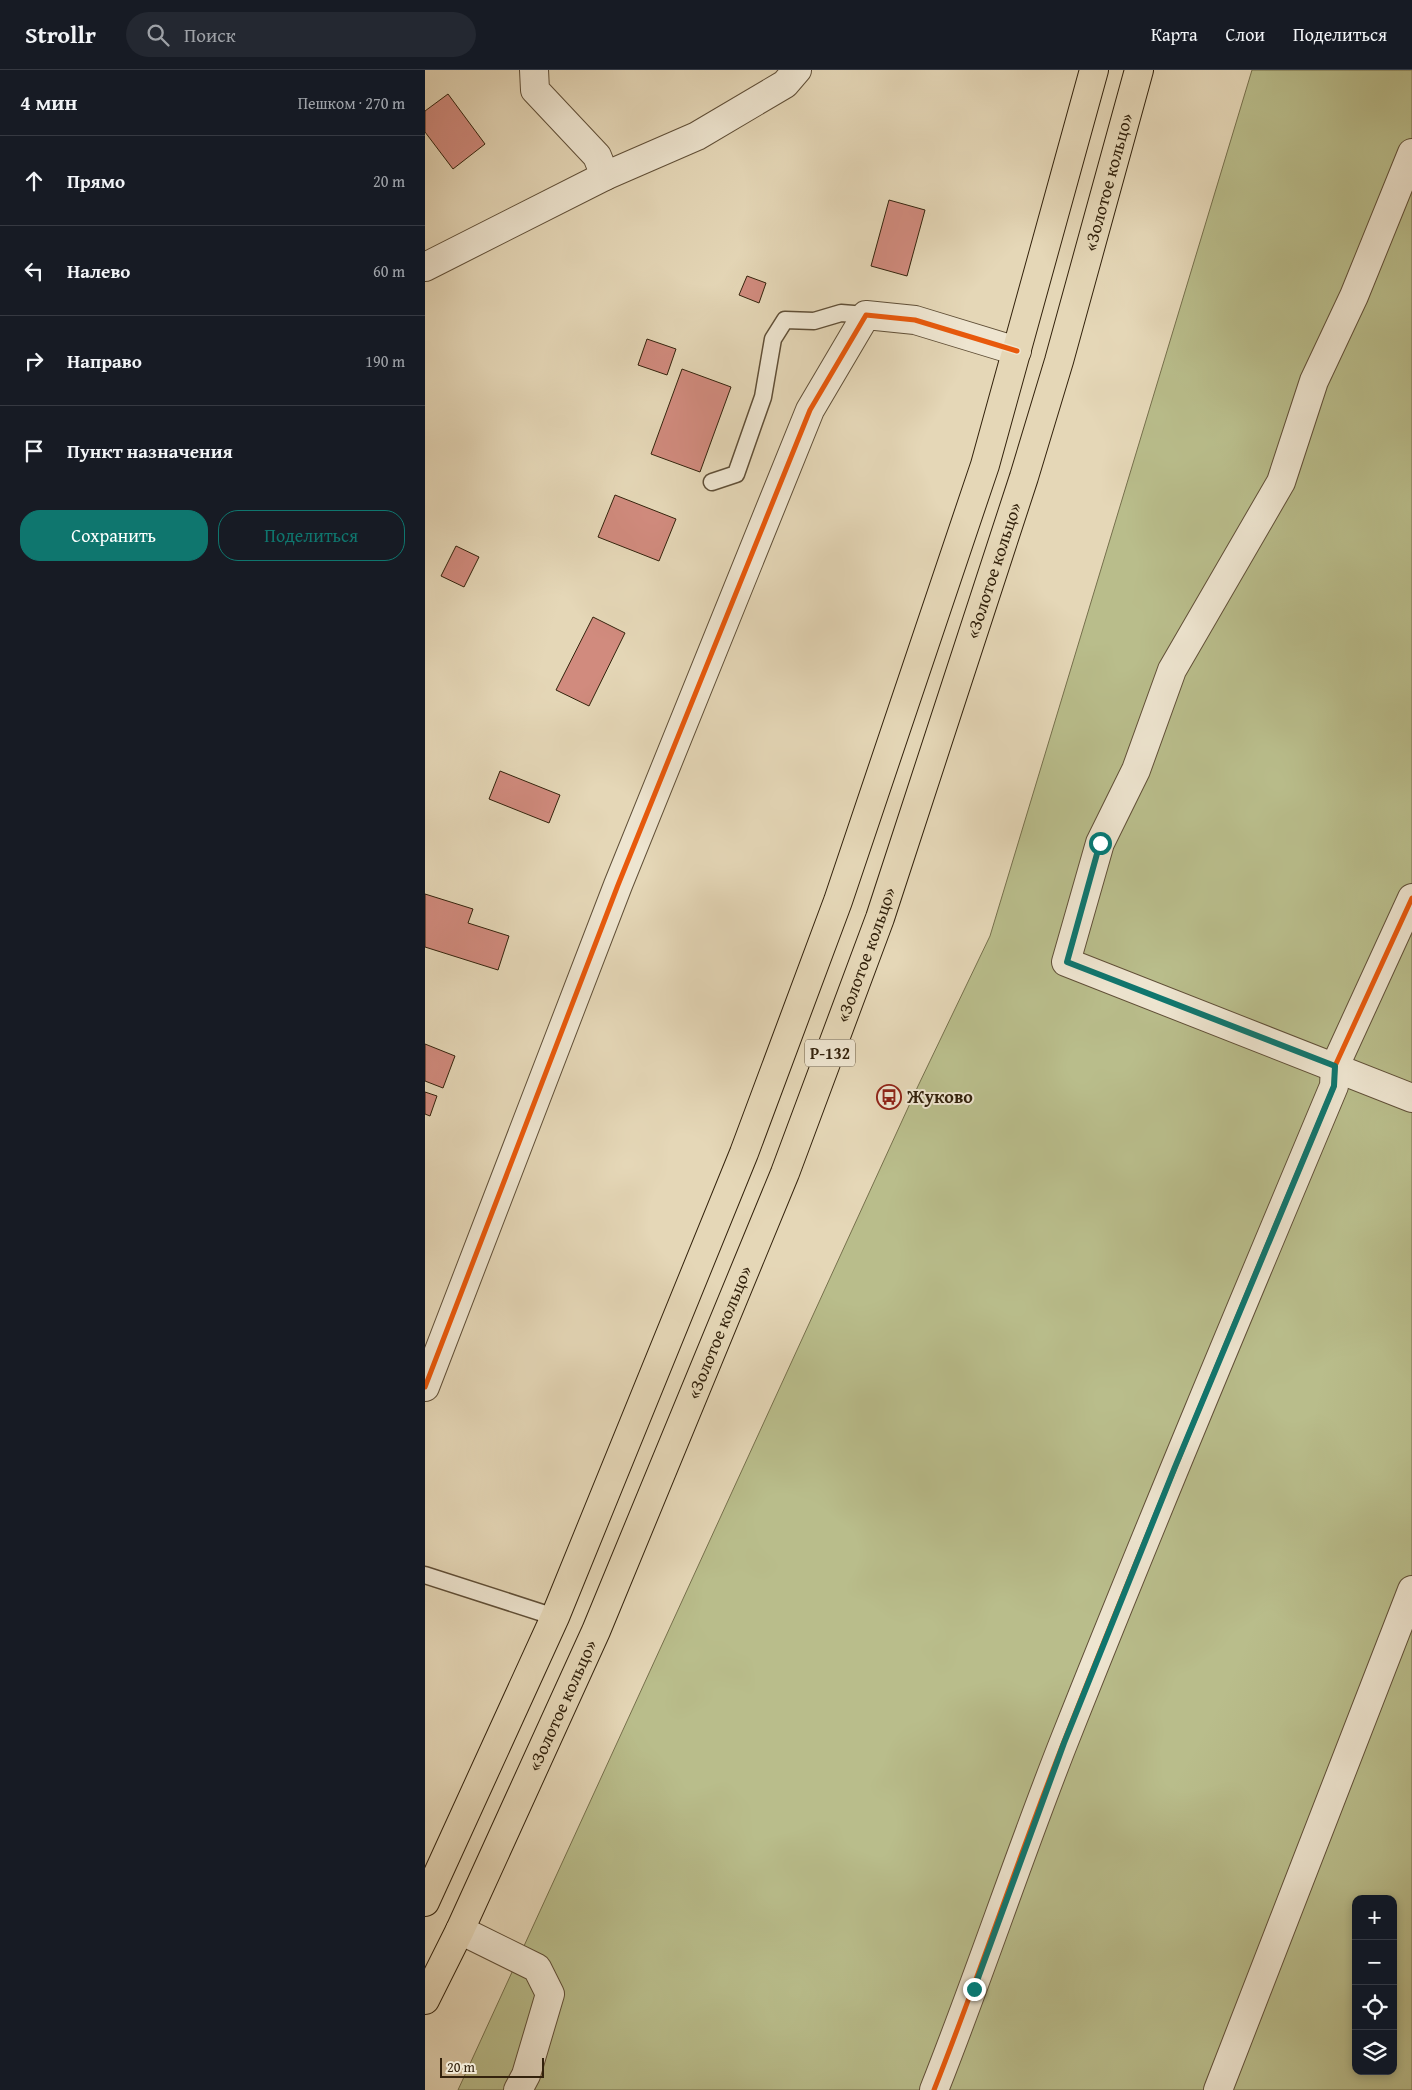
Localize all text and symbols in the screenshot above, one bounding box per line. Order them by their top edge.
search box [126,12,476,57]
text: Strollr [25,17,96,52]
icon: search [144,21,172,49]
text: Поиск [184,21,236,49]
text: Карта [1151,21,1198,48]
text: Слои [1226,21,1265,48]
text: Поделиться [1293,21,1387,48]
text: 4 мин [20,87,77,118]
text: Пешком · 270 m [298,91,405,115]
street label: «Золотое кольцо» [1076,110,1140,254]
icon: ahead [20,167,48,195]
text: Прямо [67,167,125,195]
text: 20 m [373,169,405,193]
icon: left [20,257,48,285]
text: Налево [67,257,130,285]
text: 60 m [373,259,405,283]
icon: right [20,347,48,375]
text: Направо [67,347,142,375]
text: 190 m [365,349,405,373]
icon: arrive [20,437,48,465]
text: Пункт назначения [67,437,233,465]
street label: «Золотое кольцо» [958,498,1028,642]
button: Сохранить [20,510,208,561]
button: Поделиться [218,510,405,561]
route start [1089,832,1112,855]
street label: «Золотое кольцо» [828,883,902,1026]
road number: Р-132 [805,1040,855,1066]
place label: Жуково [906,1083,973,1110]
bus stop icon: Жуково [876,1084,902,1110]
street label: «Золотое кольцо» [679,1261,758,1403]
street label: «Золотое кольцо» [520,1635,603,1776]
map controls [1352,1895,1397,2075]
button: + [1352,1895,1397,1940]
button: − [1352,1940,1397,1985]
route end [963,1978,986,2001]
button: locate [1352,1985,1397,2030]
button: layers [1352,2030,1397,2075]
scale bar [440,2055,544,2078]
text: 20 m [447,2057,475,2077]

